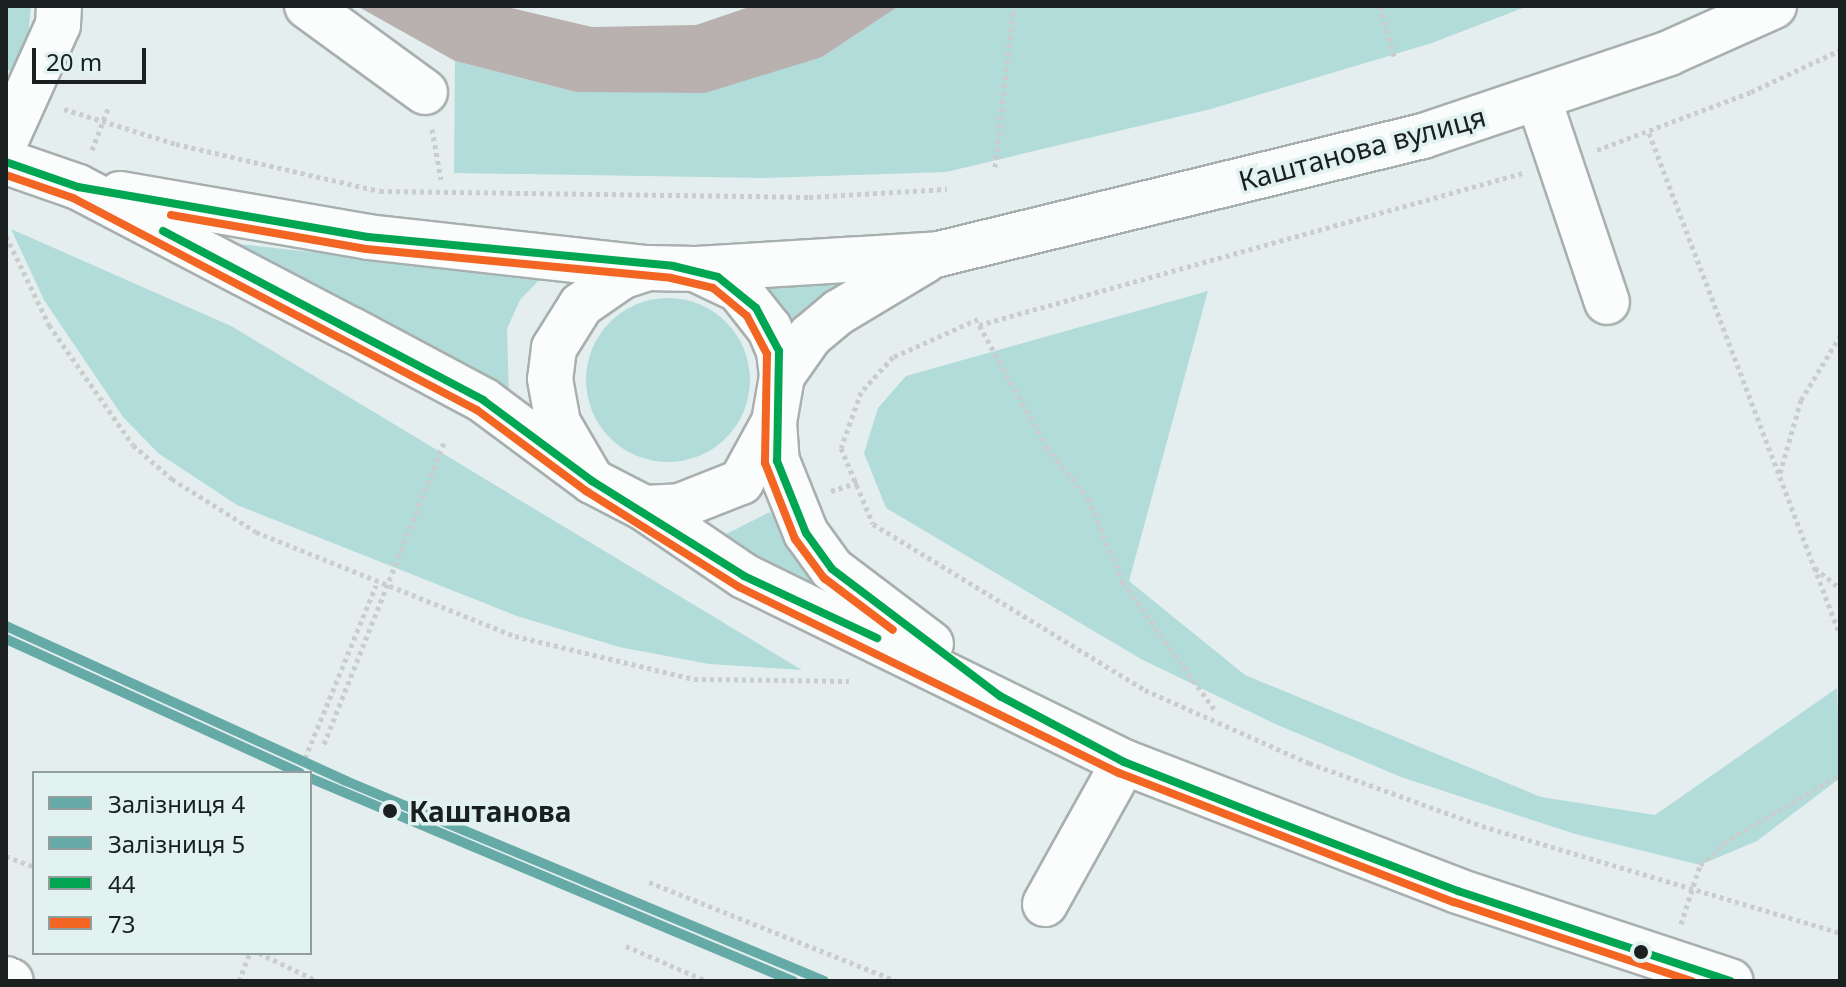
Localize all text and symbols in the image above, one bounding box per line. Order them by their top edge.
scale bar [36,32,150,82]
text: 20 m [46,45,102,78]
street label: Каштанова вулиця [1235,99,1489,197]
legend [32,771,312,955]
text: Залізниця 4 [108,787,245,820]
place label: Каштанова [409,794,571,828]
marker: Каштанова [378,799,402,823]
text: Залізниця 5 [108,827,245,860]
text: 44 [108,867,135,900]
text: 73 [108,907,135,940]
unlabelled marker [1633,944,1649,960]

